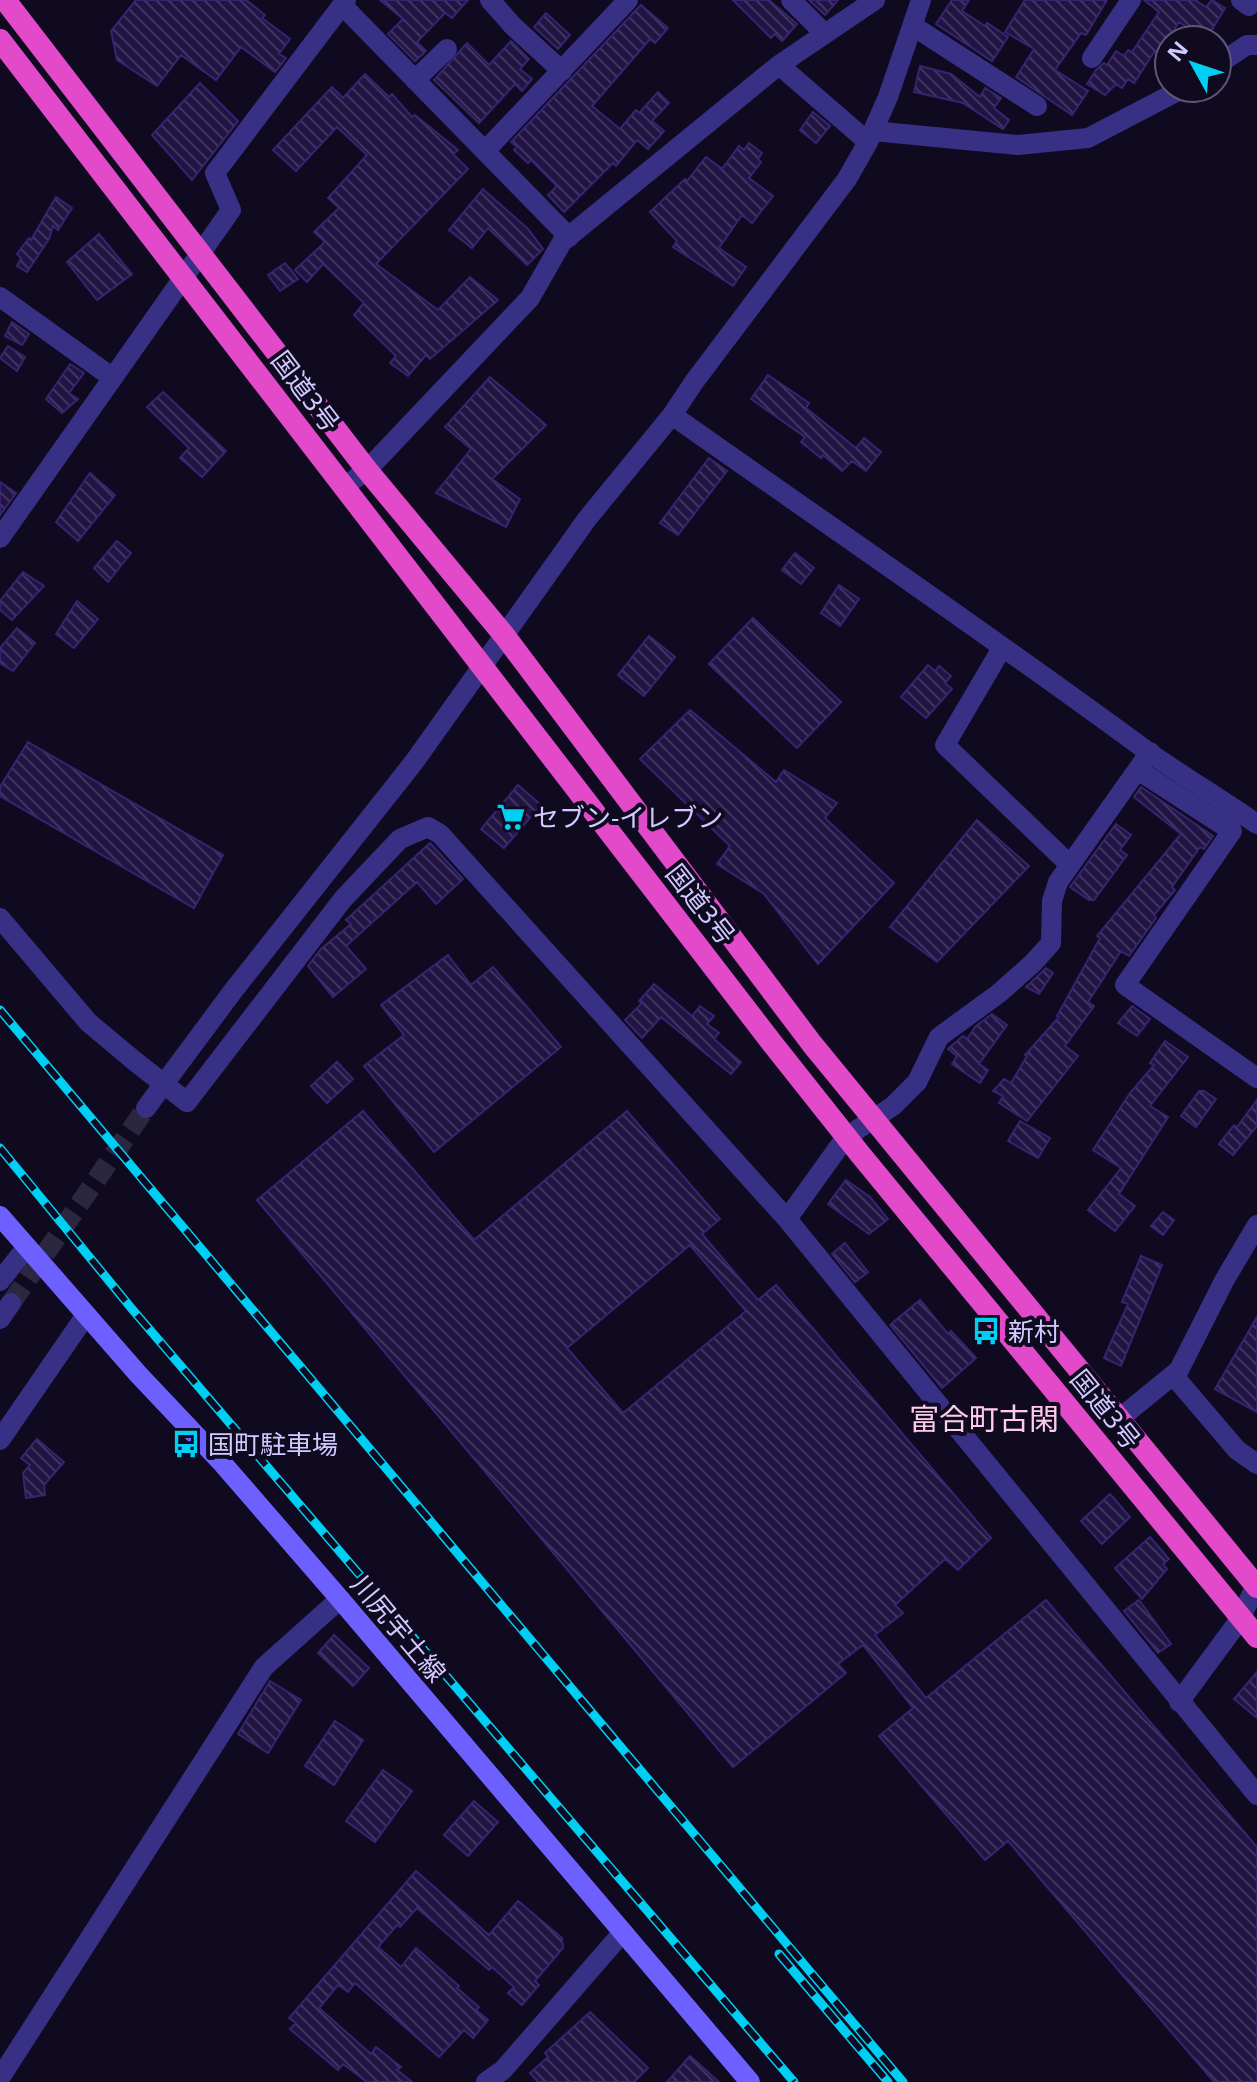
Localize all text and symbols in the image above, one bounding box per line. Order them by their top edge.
north arrow [1153,24,1233,104]
text: N [1160,34,1194,67]
street label: 国道3号 [264,343,348,439]
place label: セブン-イレブン [533,799,723,835]
supermarket icon: セブン-イレブン [496,802,526,832]
street label: 国道3号 [658,856,744,952]
place label: 新村 [1008,1313,1060,1349]
bus stop icon: 新村 [971,1316,1001,1346]
street label: 国道3号 [1063,1362,1149,1456]
district label: 富合町古閑 [909,1398,1059,1439]
place label: 国町駐車場 [208,1426,338,1462]
bus stop icon: 国町駐車場 [171,1429,201,1459]
street label: 川尻宇土線 [343,1567,455,1689]

